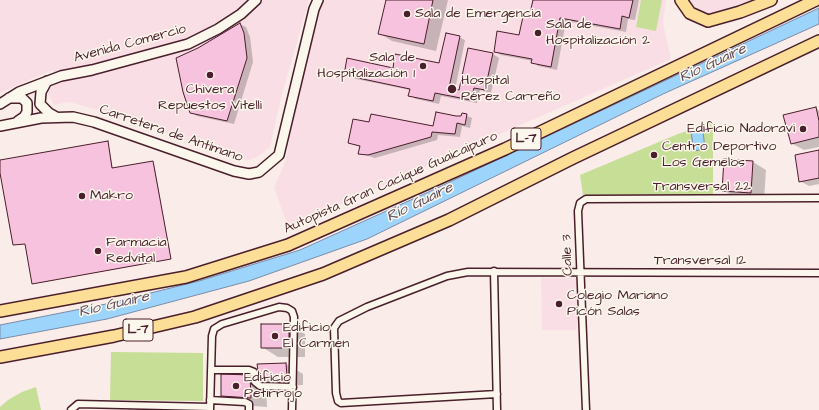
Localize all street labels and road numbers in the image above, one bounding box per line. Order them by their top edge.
street label: Avenida Comercio [72,21,188,67]
street label: Carretera de Antímano [97,102,245,166]
street label: Autopista Gran Cacique Guaicaipuro [282,128,500,238]
road number: L-7 [511,128,541,150]
street label: Transversal 22 [653,179,751,195]
street label: Calle 3 [559,234,577,276]
street label: Transversal 12 [654,253,746,269]
road number: L-7 [123,319,153,341]

